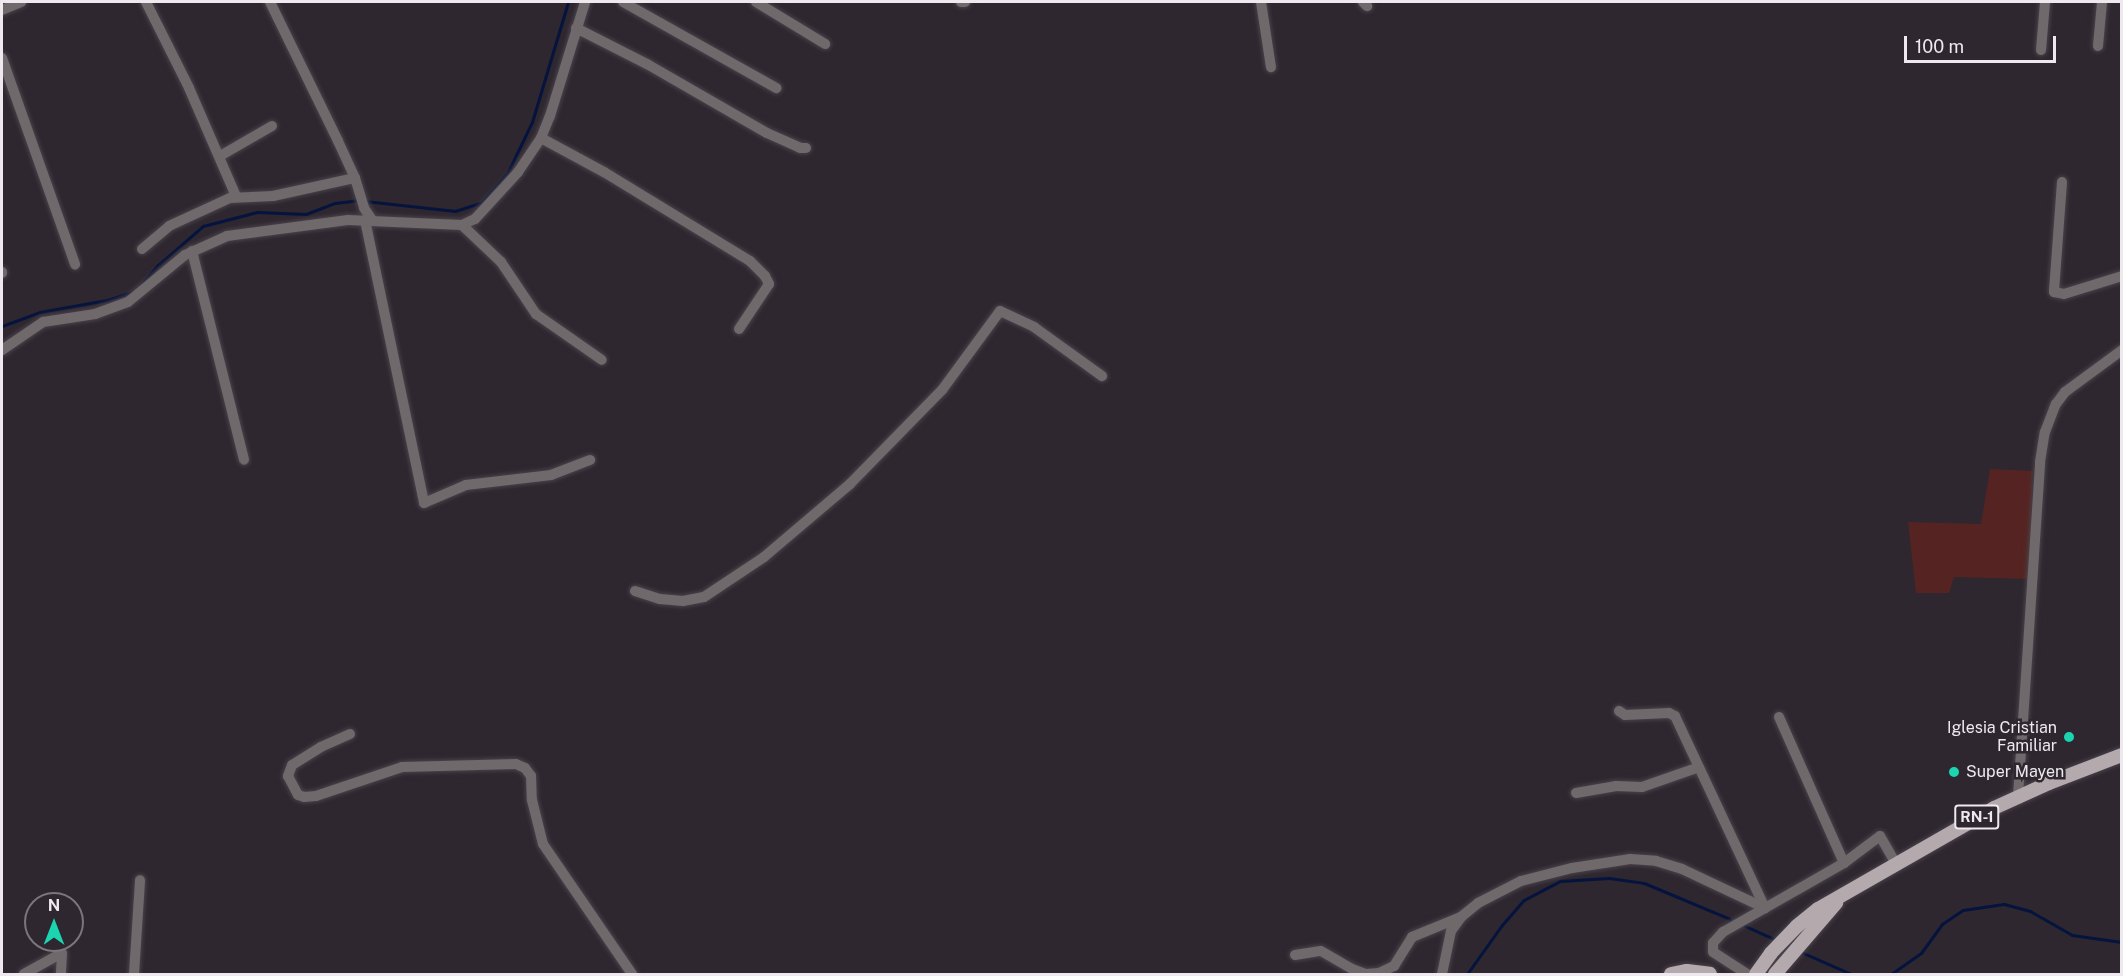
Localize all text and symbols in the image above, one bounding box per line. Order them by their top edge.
scale bar [1907,24,2058,62]
text: 100 m [1915,36,1964,57]
place label: Iglesia Cristian Familiar [1947,718,2057,756]
marker: Iglesia Cristian Familiar [2062,730,2076,744]
place label: Super Mayen [1966,762,2064,782]
marker: Super Mayen [1947,765,1961,779]
road number: RN-1 [1953,805,2001,829]
north arrow [24,892,84,952]
text: N [48,896,60,915]

